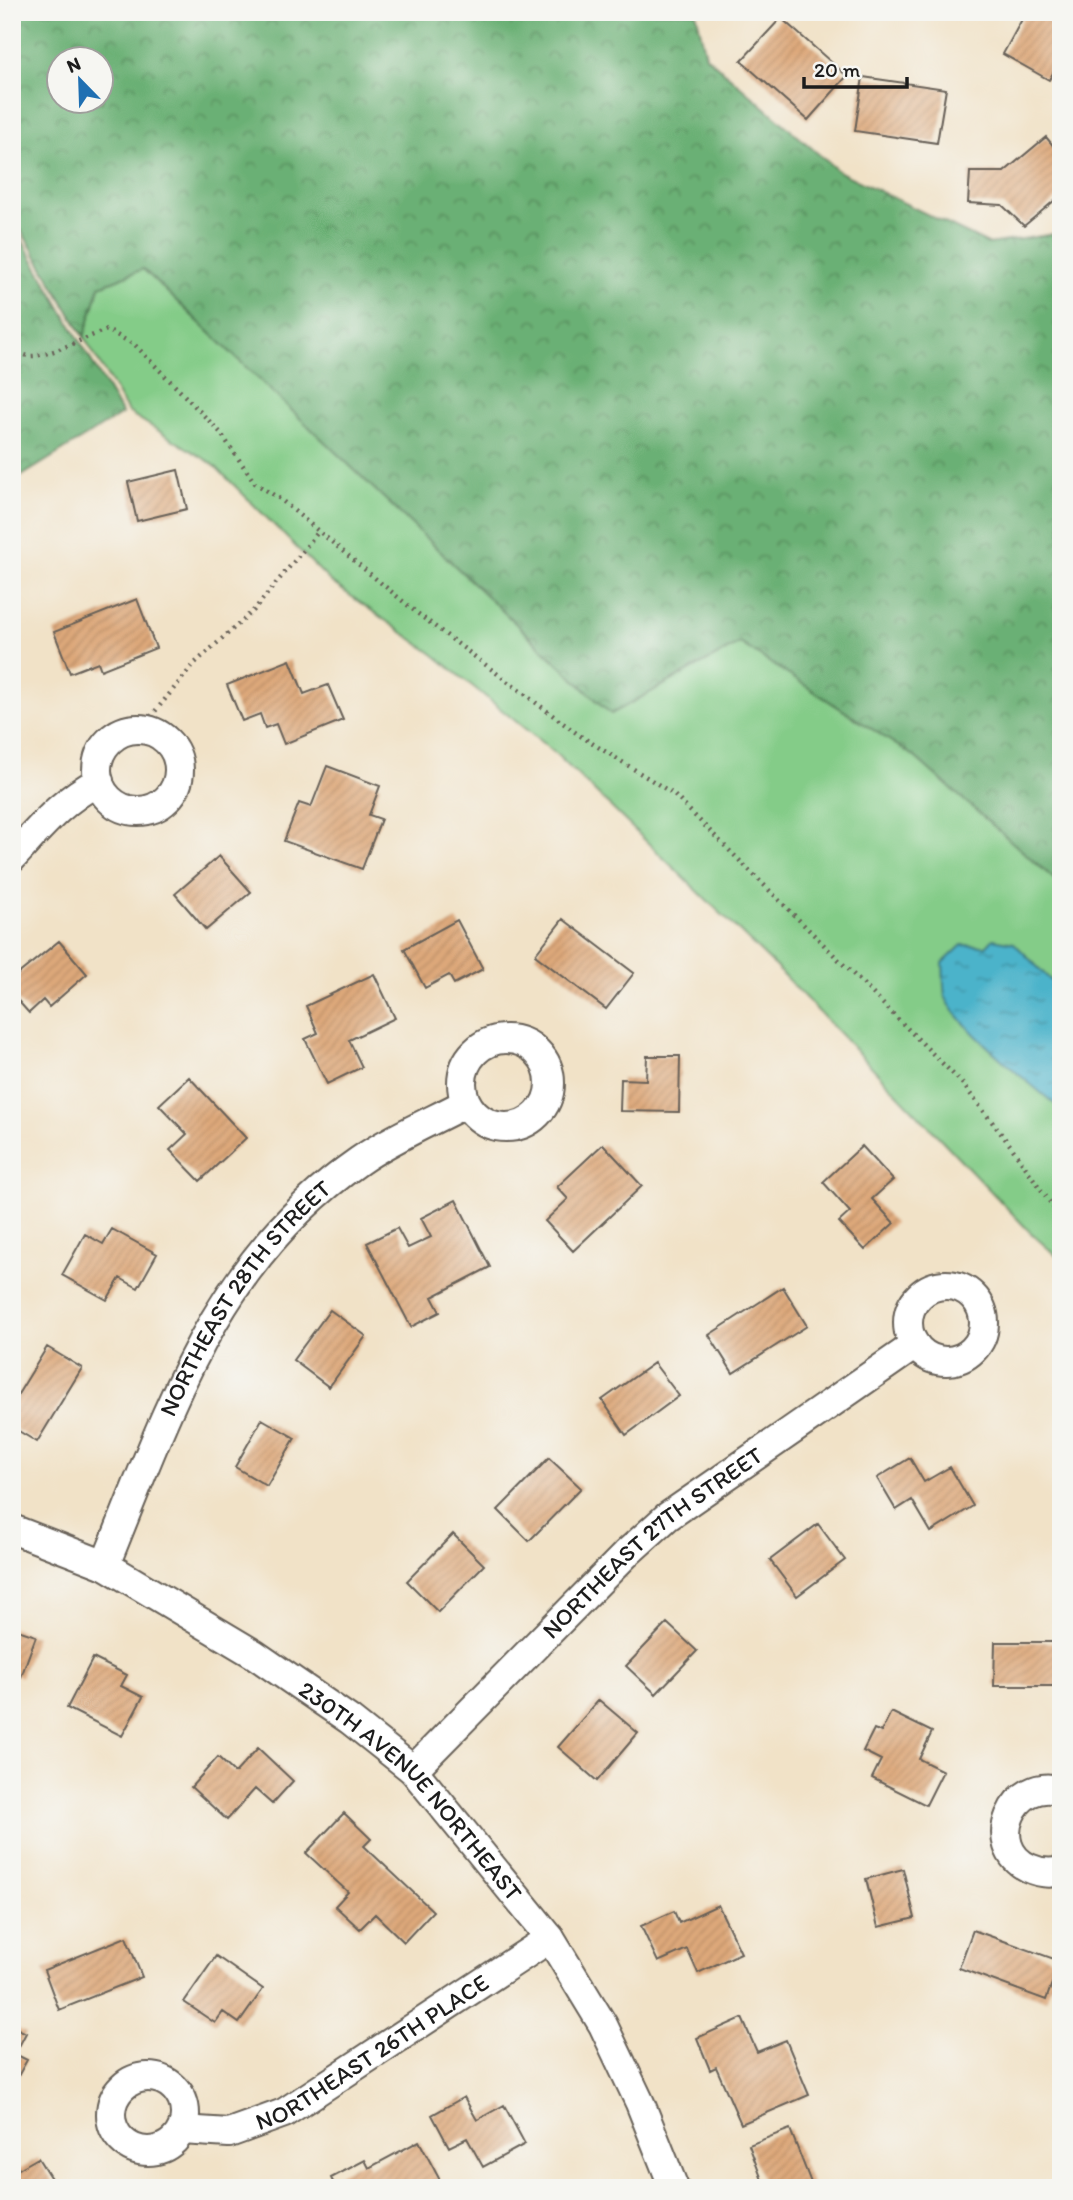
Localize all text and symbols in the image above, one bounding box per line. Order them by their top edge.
north arrow [46,46,116,116]
scale bar [804,46,907,90]
text: N [63,52,84,78]
text: 20 m [814,57,861,82]
street label: NORTHEAST 28TH STREET [153,1173,337,1420]
street label: NORTHEAST 27TH STREET [536,1440,769,1644]
street label: 230TH AVENUE NORTHEAST [294,1674,529,1907]
street label: NORTHEAST 26TH PLACE [251,1968,494,2136]

